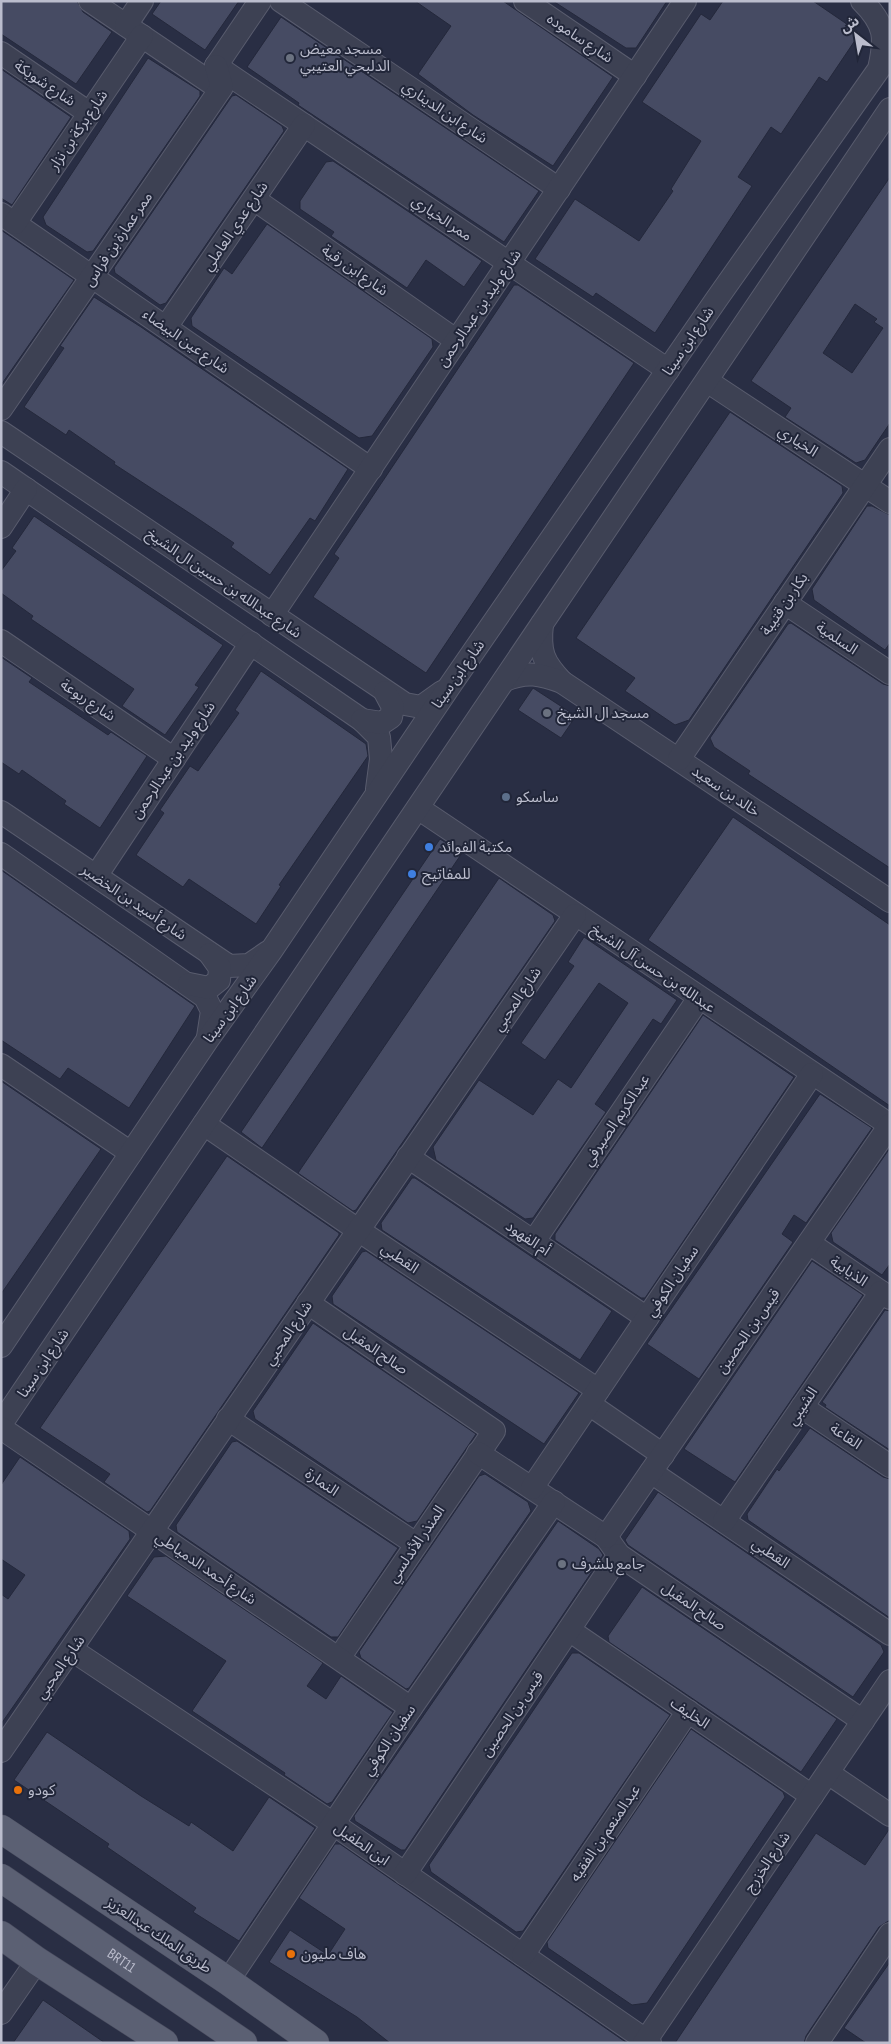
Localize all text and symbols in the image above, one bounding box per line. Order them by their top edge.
street label: شارع ساموده [542,9,617,69]
north arrow [831,10,881,60]
text: ش [837,12,862,37]
place label: مسجد معيض الدلبحي العتيبي [300,40,390,77]
marker: مسجد معيض الدلبحي العتيبي [284,52,296,64]
street label: شارع شويكة [9,56,79,113]
street label: شارع ابن الديناري [397,77,491,150]
street label: شارع بركة بن نزار [44,86,114,176]
street label: شارع عدي العاملي [198,178,274,276]
street label: ممر عمارة بن فراس [80,188,157,290]
street label: ممر الخياري [407,191,476,247]
street label: شارع ابن رقية [316,240,392,302]
street label: شارع وليد بن عبدالرحمن [433,246,528,372]
street label: شارع ابن سينا [658,303,720,381]
street label: شارع عين البيضاء [138,305,233,380]
street label: الخياري [773,421,821,463]
street label: شارع عبدالله بن حسين ال الشيخ [141,524,305,644]
street label: بكار بن قتيبة [757,569,812,639]
street label: السلمية [812,618,861,659]
street label: شارع ابن سينا [428,636,491,713]
street label: شارع ربوعة [55,675,119,728]
street label: شارع وليد بن عبدالرحمن [127,698,222,824]
place label: مسجد ال الشيخ [557,704,649,725]
marker: مسجد ال الشيخ [541,707,553,719]
street label: خالد بن سعيد [688,762,763,821]
place label: ساسكو [516,788,559,807]
marker: ساسكو [500,791,512,803]
place label: مكتبة الفوائد [439,838,512,857]
marker: مكتبة الفوائد [423,841,435,853]
street label: شارع أسيد بن الخضير [75,860,190,946]
place label: للمفاتيح [422,865,471,886]
marker: للمفاتيح [406,868,418,880]
street label: عبدالله بن حسن آل الشيخ [586,920,719,1019]
street label: شارع المحبي [489,963,548,1036]
street label: شارع ابن سينا [199,971,263,1048]
street label: عبدالكريم الصيرفي [579,1070,656,1171]
street label: أم الفهود [501,1217,554,1261]
street label: القطبي [376,1239,422,1279]
street label: سفيان الكوفي [642,1242,704,1321]
street label: الذيابية [826,1252,871,1291]
street label: قيس بن الحصين [712,1285,785,1377]
street label: شارع المحبي [260,1297,319,1370]
street label: صالح المقبل [339,1322,412,1381]
street label: شارع ابن سينا [13,1325,75,1403]
street label: الشيبي [783,1384,823,1430]
street label: القاعة [826,1419,865,1454]
street label: النمارة [301,1464,342,1501]
street label: المنذر الأندلسي [384,1502,450,1587]
street label: شارع أحمد الدمياطي [151,1528,260,1611]
street label: القطبي [747,1534,793,1574]
place label: جامع بلشرف [572,1555,645,1576]
marker: جامع بلشرف [556,1558,568,1570]
street label: صالح المقبل [657,1578,730,1637]
street label: شارع المحبي [32,1632,91,1704]
street label: قيس بن الحصين [477,1668,548,1761]
street label: الخليف [666,1693,713,1733]
street label: سفيان الكوفي [359,1701,421,1780]
place label: كودو [28,1781,56,1800]
street label: عبدالمنعم بن الفقيه [566,1781,646,1886]
marker: كودو [12,1784,24,1796]
street label: ابن الطفيل [330,1819,393,1870]
street label: شارع الخزرج [740,1828,797,1898]
street label: طريق الملك عبدالعزيز [101,1892,215,1978]
street label: BRT11 [104,1944,140,1977]
place label: هاف مليون [301,1945,366,1964]
marker: هاف مليون [285,1948,297,1960]

